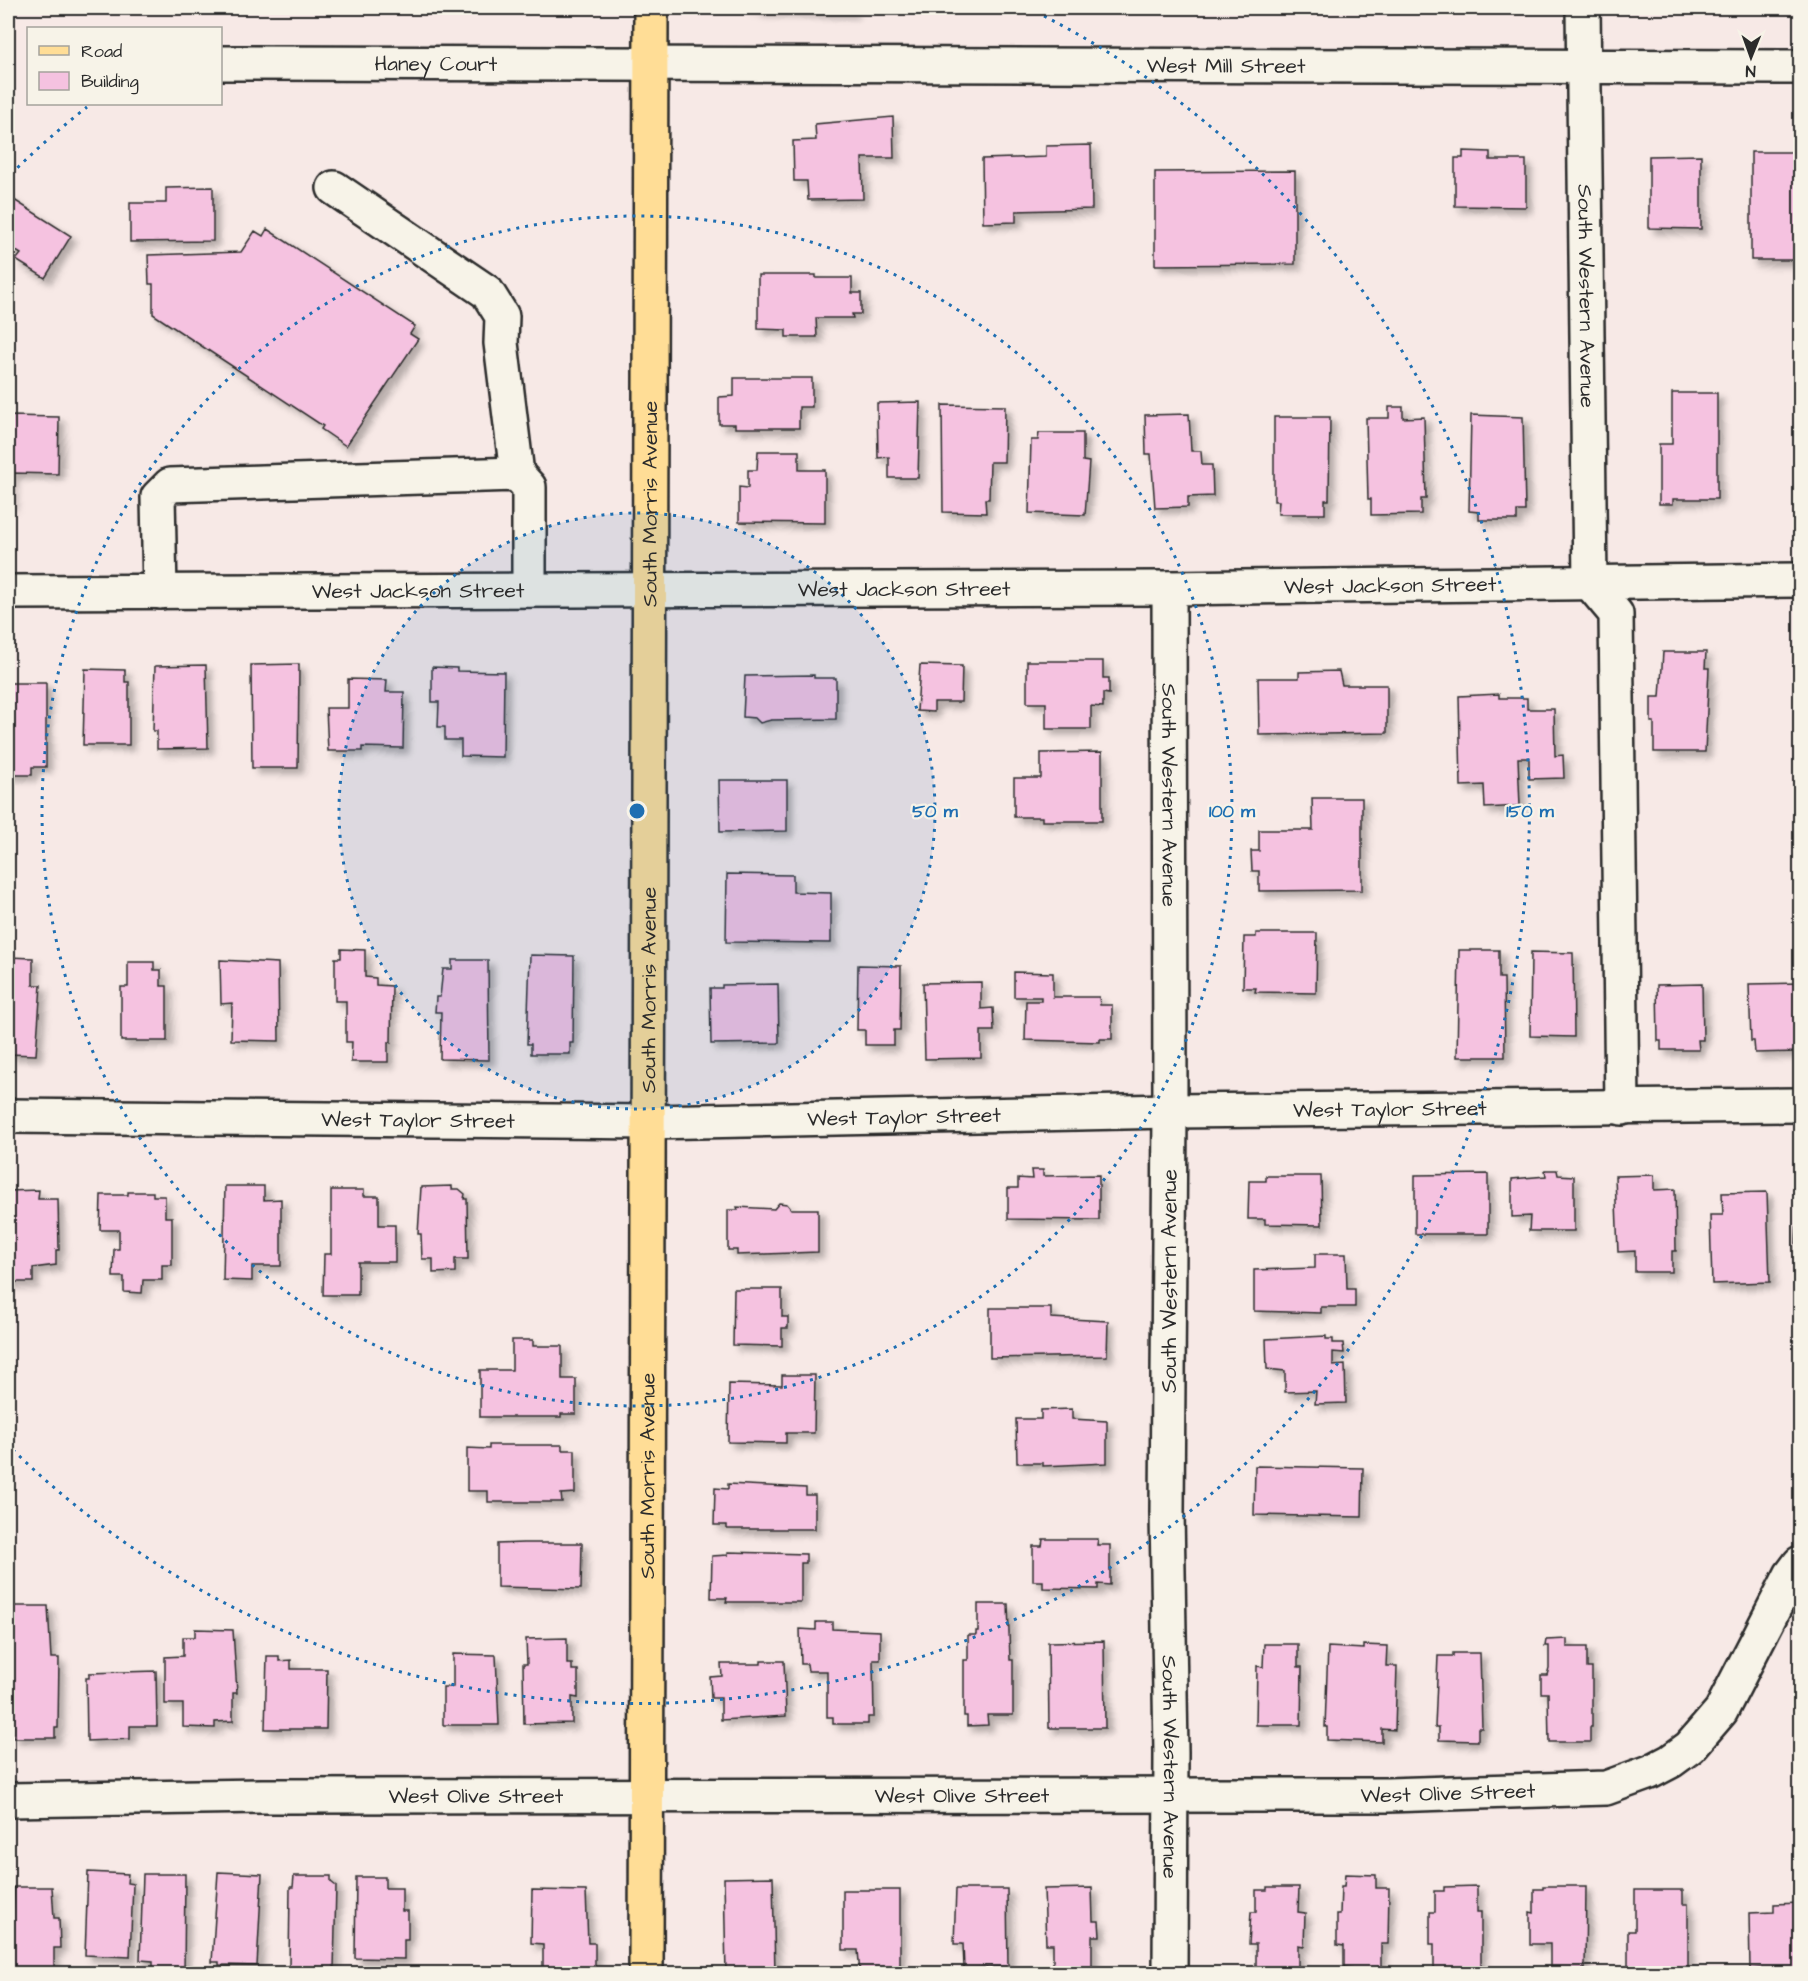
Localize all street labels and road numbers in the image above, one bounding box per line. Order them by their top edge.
street label: Haney Court [375,49,498,80]
street label: West Mill Street [1146,51,1306,80]
street label: South Western Avenue [1571,184,1602,408]
street label: South Morris Avenue [635,401,665,607]
street label: West Jackson Street [1283,569,1497,601]
street label: West Jackson Street [798,574,1011,604]
street label: West Jackson Street [312,576,525,605]
street label: South Western Avenue [1155,683,1184,907]
street label: South Morris Avenue [634,887,663,1093]
street label: West Taylor Street [1293,1093,1487,1126]
street label: West Taylor Street [807,1100,1002,1133]
street label: West Taylor Street [321,1104,516,1136]
street label: South Western Avenue [1155,1169,1184,1393]
street label: South Morris Avenue [633,1373,662,1579]
street label: South Western Avenue [1155,1655,1186,1879]
street label: West Olive Street [1361,1776,1536,1810]
street label: West Olive Street [389,1781,564,1810]
street label: West Olive Street [875,1781,1050,1810]

